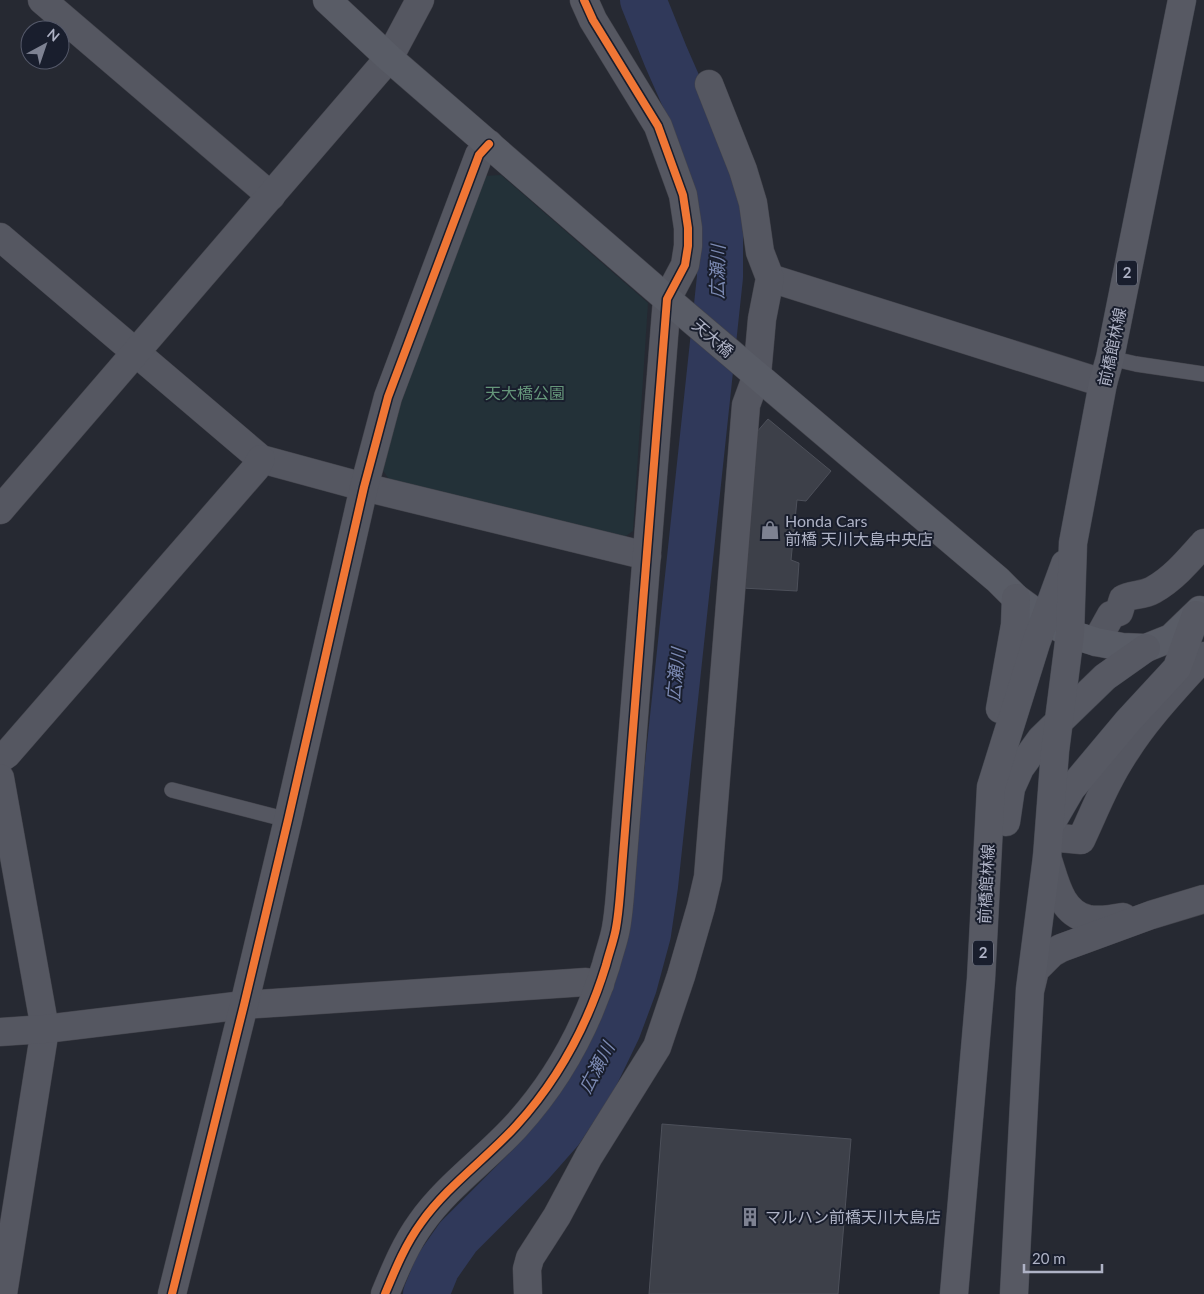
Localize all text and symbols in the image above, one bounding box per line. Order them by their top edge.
north arrow [20,20,70,70]
text: N [44,25,63,45]
water label: 広瀬川 [706,243,729,299]
road number: 2 [1117,260,1137,286]
street label: 前橋館林線 [1094,306,1129,388]
street label: 天大橋 [689,315,738,361]
park label: 天大橋公園 [485,383,565,402]
place label: Honda Cars 前橋 天川大島中央店 [785,511,933,548]
shop icon: Honda Cars 前橋 天川大島中央店 [759,519,781,541]
water label: 広瀬川 [661,645,689,703]
street label: 前橋館林線 [974,844,997,924]
road number: 2 [973,940,993,966]
water label: 広瀬川 [574,1037,619,1097]
building icon: マルハン前橋天川大島店 [739,1206,761,1228]
place label: マルハン前橋天川大島店 [765,1207,941,1226]
scale bar [1024,1242,1102,1274]
text: 20 m [1032,1249,1066,1267]

